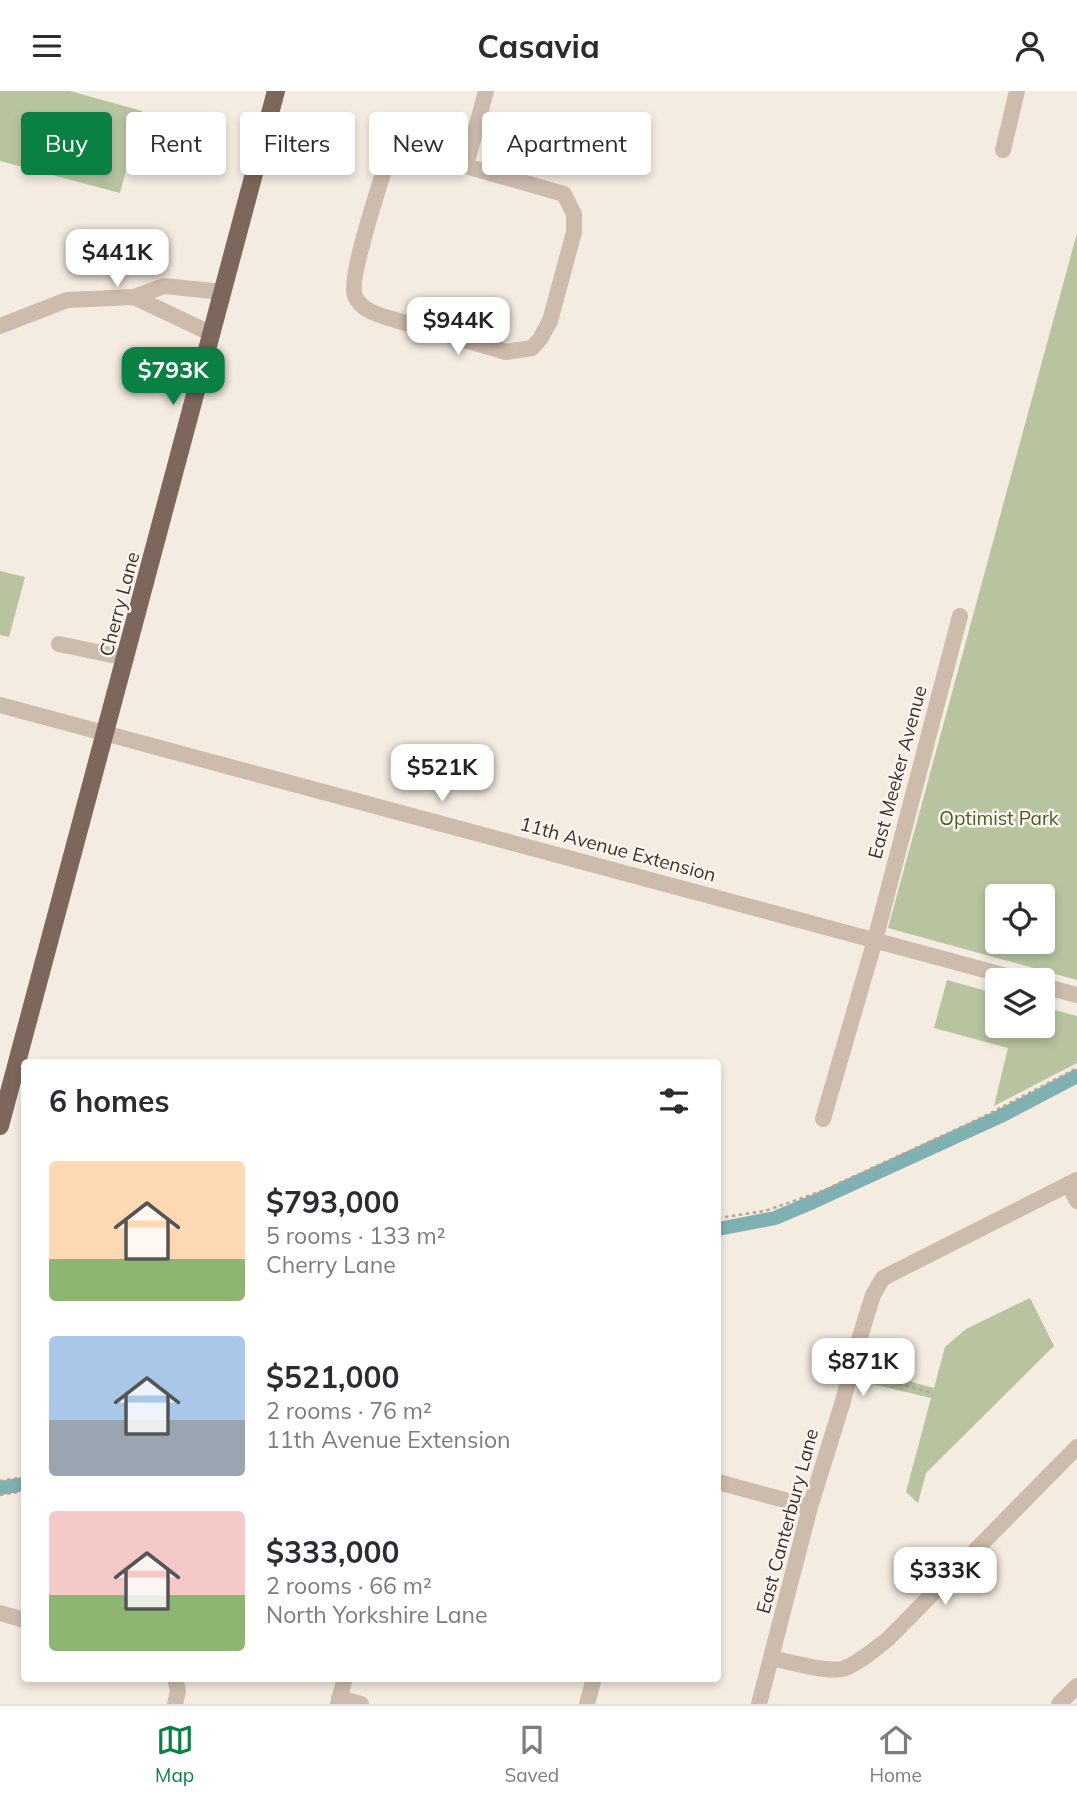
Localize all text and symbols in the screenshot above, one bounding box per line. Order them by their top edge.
text: Casavia [477,26,600,66]
icon: menu [28,27,66,65]
icon: person [1011,27,1049,65]
chip: Buy [21,112,112,175]
chip: Rent [126,112,226,175]
chip: Filters [240,112,355,175]
chip: New [369,112,468,175]
chip: Apartment [482,112,651,175]
pin: $441K [68,229,166,289]
text: $441K [82,237,152,266]
pin: $944K [409,297,507,357]
text: $944K [423,305,493,334]
pin: $793K [124,347,222,407]
text: $793K [138,355,208,384]
street label: Cherry Lane [94,549,144,659]
street label: East Meeker Avenue [862,683,932,861]
pin: $521K [393,745,491,804]
text: $521K [407,752,477,781]
park label: Optimist Park [939,806,1059,830]
street label: 11th Avenue Extension [517,811,719,887]
map controls [985,884,1055,1038]
button: locate [985,884,1055,954]
button: layers [985,968,1055,1038]
text: 6 homes [49,1082,170,1120]
icon: filters [655,1082,693,1120]
text: $793,000 [266,1183,399,1221]
icon: home [105,1189,189,1273]
text: 5 rooms · 133 m² [266,1221,446,1250]
text: Cherry Lane [266,1250,396,1279]
pin: $871K [814,1339,912,1398]
text: $871K [828,1346,898,1375]
text: $521,000 [266,1358,399,1396]
icon: home [105,1364,189,1448]
text: 2 rooms · 76 m² [266,1396,432,1425]
text: 11th Avenue Extension [266,1425,511,1454]
street label: East Canterbury Lane [751,1426,823,1616]
text: $333,000 [266,1533,399,1571]
icon: home [105,1539,189,1623]
pin: $333K [896,1547,994,1607]
text: $333K [910,1555,980,1584]
text: 2 rooms · 66 m² [266,1571,432,1600]
text: North Yorkshire Lane [266,1600,487,1629]
tab: Map [155,1721,194,1787]
tab: Saved [504,1721,559,1787]
tab: Home [869,1721,922,1787]

